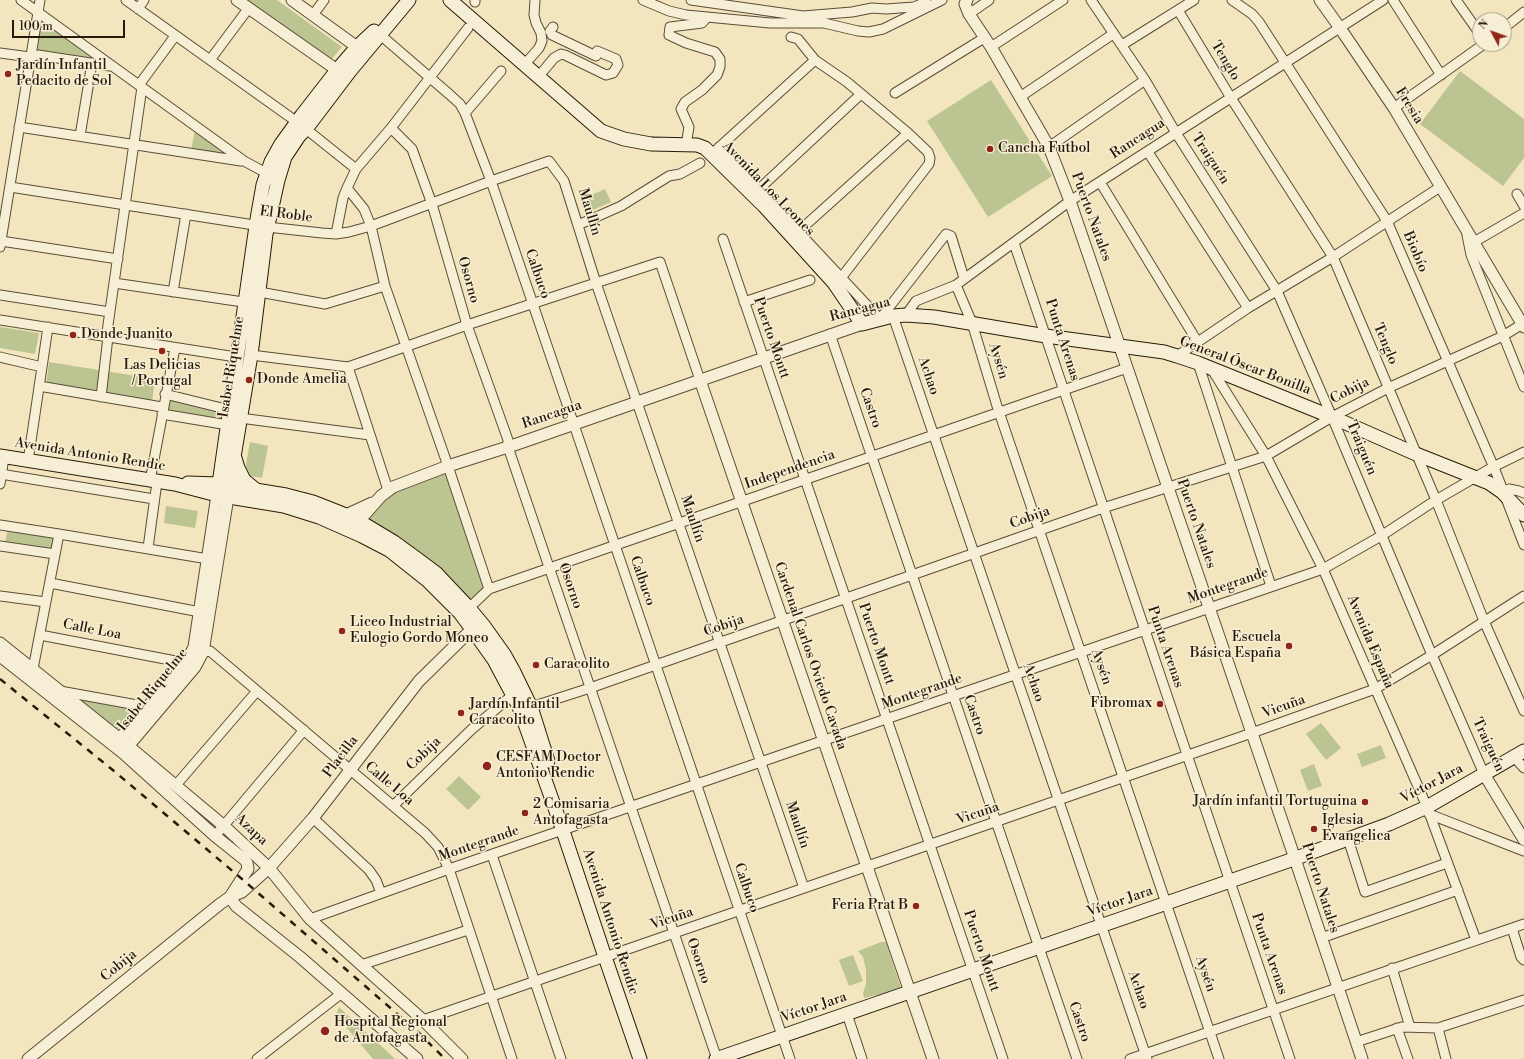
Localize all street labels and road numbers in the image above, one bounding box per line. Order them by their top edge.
street label: Tenglo [1207,38,1243,84]
street label: Fresia [1391,85,1427,127]
street label: Rancagua [1107,115,1169,163]
street label: Traiguén [1187,130,1233,188]
street label: Avenida Los Leones [718,138,818,240]
street label: Puerto Natales [1067,170,1115,264]
street label: Maullín [574,186,604,238]
street label: El Roble [259,203,313,227]
street label: Biobío [1399,229,1431,275]
street label: Calbuco [521,247,553,301]
street label: Osorno [453,255,483,305]
street label: Rancagua [828,294,892,326]
street label: Puerto Montt [749,295,793,381]
street label: Punta Arenas [1041,297,1083,383]
street label: Isabel Riquelme [216,315,248,419]
street label: Tenglo [1369,321,1401,367]
street label: General Óscar Bonilla [1177,333,1313,399]
street label: Aysén [985,341,1011,381]
street label: Achao [914,355,942,397]
street label: Cobija [1328,374,1372,408]
street label: Castro [855,386,885,430]
street label: Rancagua [520,397,584,433]
street label: Traiguén [1342,418,1380,478]
street label: Avenida Antonio Rendic [13,435,167,475]
street label: Independencia [743,447,837,493]
street label: Puerto Natales [1173,477,1219,571]
street label: Maullín [676,493,708,545]
street label: Cobija [1008,503,1052,533]
street label: Calbuco [626,554,658,608]
street label: Cardenal Carlos Oviedo Cavada [770,560,850,752]
street label: Osorno [554,561,586,611]
street label: Montegrande [1185,564,1271,608]
street label: Avenida España [1343,593,1397,691]
street label: Puerto Montt [854,601,898,687]
street label: Punta Arenas [1143,604,1187,690]
street label: Cobija [702,611,746,641]
street label: Calle Loa [61,616,123,644]
street label: Isabel Riquelme [114,645,192,735]
street label: Aysén [1087,647,1115,687]
street label: Achao [1019,662,1047,704]
street label: Montegrande [879,670,965,714]
street label: Vicuña [1260,692,1308,722]
street label: Castro [959,693,989,737]
street label: Traiguén [1468,715,1508,775]
street label: Placilla [320,733,362,781]
street label: Cobija [403,734,445,774]
street label: Calle Loa [361,759,417,809]
street label: Víctor Jara [1398,760,1466,808]
street label: Maullín [781,799,813,851]
street label: Vicuña [954,799,1002,829]
street label: Azapa [231,811,271,849]
street label: Montegrande [436,822,522,866]
street label: Puerto Natales [1298,841,1342,935]
street label: Avenida Antonio Rendic [578,847,642,997]
street label: Calbuco [730,861,762,915]
street label: Víctor Jara [1085,883,1155,921]
street label: Vicuña [648,904,696,934]
street label: Puerto Montt [959,908,1003,994]
street label: Punta Arenas [1247,911,1291,997]
street label: Osorno [682,936,714,986]
street label: Cobija [98,946,140,986]
street label: Aysén [1191,954,1219,994]
street label: Achao [1124,969,1152,1011]
street label: Víctor Jara [779,989,849,1027]
street label: Castro [1064,1000,1094,1044]

